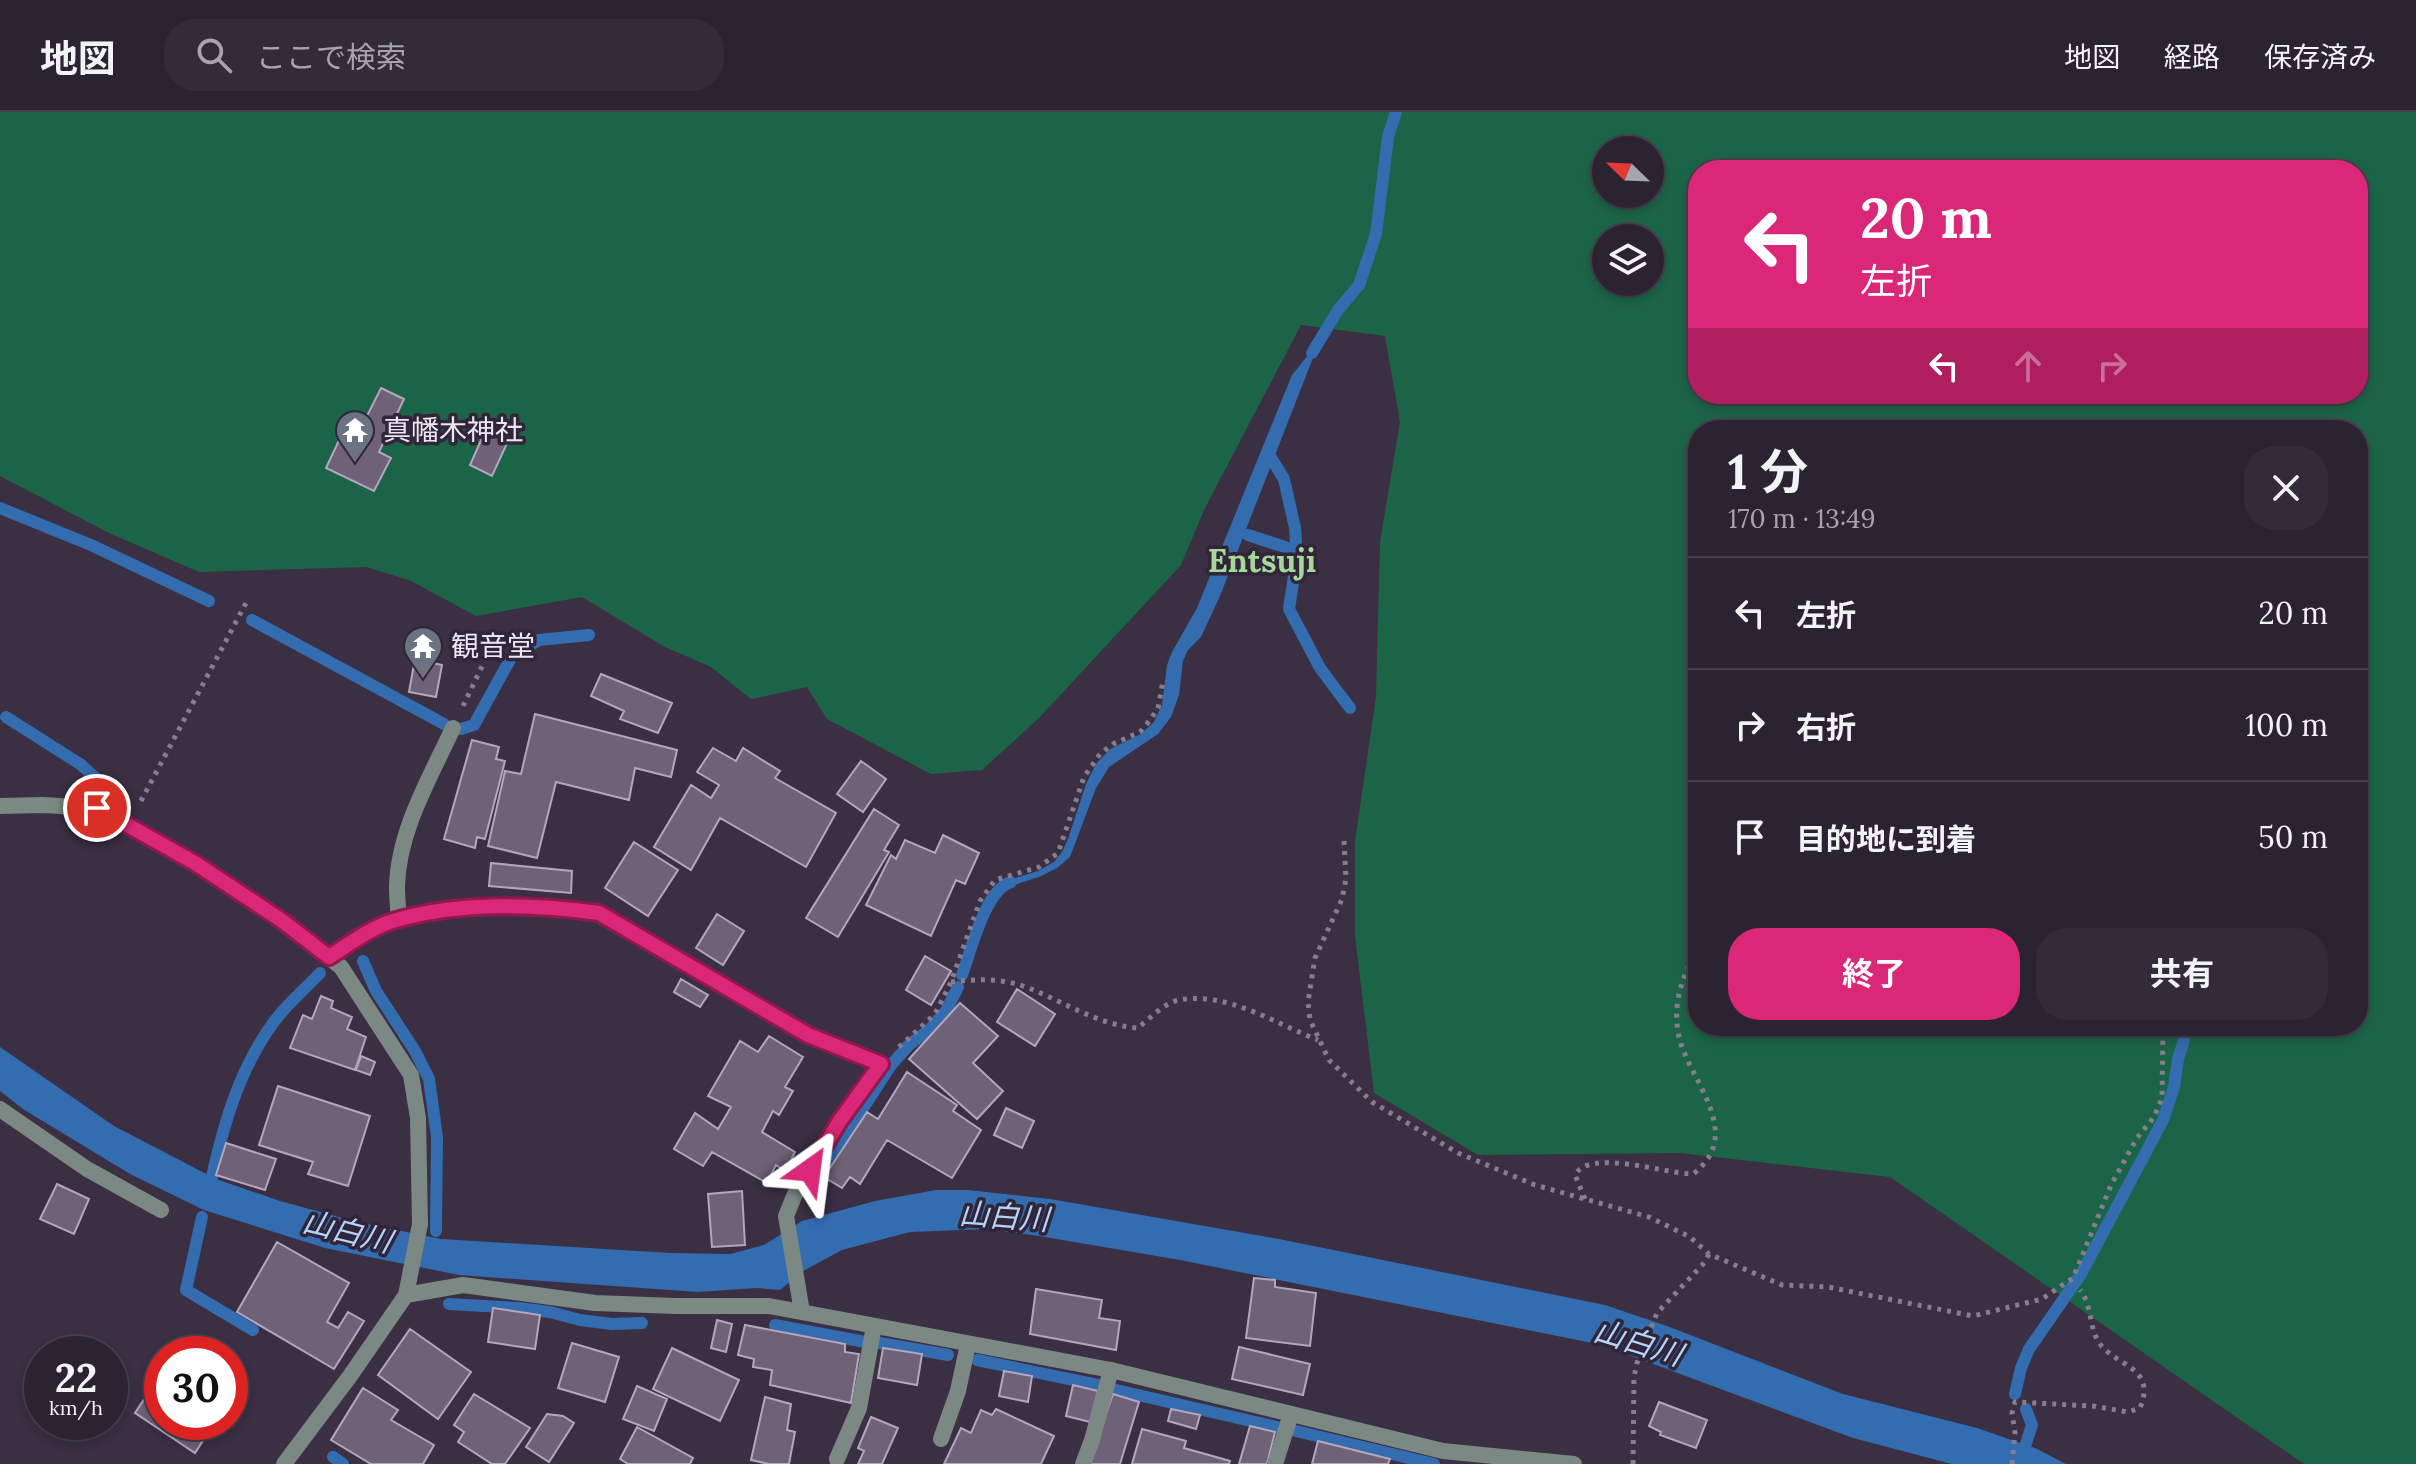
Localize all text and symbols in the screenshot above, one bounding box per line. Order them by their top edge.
search box [164,19,724,91]
icon: search [192,33,236,77]
text: 地図 [40,34,116,82]
text: ここで検索 [256,38,406,76]
text: 地図 [2064,39,2120,75]
text: 経路 [2164,39,2220,75]
text: 保存済み [2264,39,2376,75]
north arrow [1592,136,1664,208]
map controls [1592,136,1664,296]
text: 20 m [1860,182,1992,253]
icon: left [1728,192,1832,296]
button: layers [1592,224,1664,296]
text: 左折 [1860,258,1932,304]
icon: left [1922,344,1966,388]
icon: ahead [2006,344,2050,388]
icon: right [2090,344,2134,388]
temple icon: 真幡木神社 [334,409,376,464]
place label: 真幡木神社 [383,412,523,448]
text: 1 分 [1728,441,1808,502]
button: close [2244,446,2328,530]
text: 170 m · 13:49 [1728,502,1875,535]
district label: Entsuji [1208,540,1316,581]
icon: left [1728,591,1772,635]
text: 20 m [2259,594,2328,632]
text: 左折 [1796,596,1856,634]
temple icon: 観音堂 [402,625,444,680]
place label: 観音堂 [451,628,535,664]
icon: right [1728,703,1772,747]
text: 100 m [2245,706,2328,744]
text: 右折 [1796,708,1856,746]
pin [63,774,131,842]
icon: arrive [75,786,119,830]
icon: arrive [1728,815,1772,859]
text: 50 m [2258,818,2328,856]
text: 目的地に到着 [1796,820,1976,858]
button: 終了 [1728,928,2020,1020]
button: 共有 [2036,928,2328,1020]
position arrow [768,1128,852,1212]
water label: 山白川 [958,1194,1053,1238]
water label: 山白川 [299,1202,398,1261]
water label: 山白川 [1590,1311,1690,1374]
speed limit sign: 30 [144,1336,248,1440]
text: 22 [55,1352,97,1403]
text: km/h [49,1395,103,1420]

